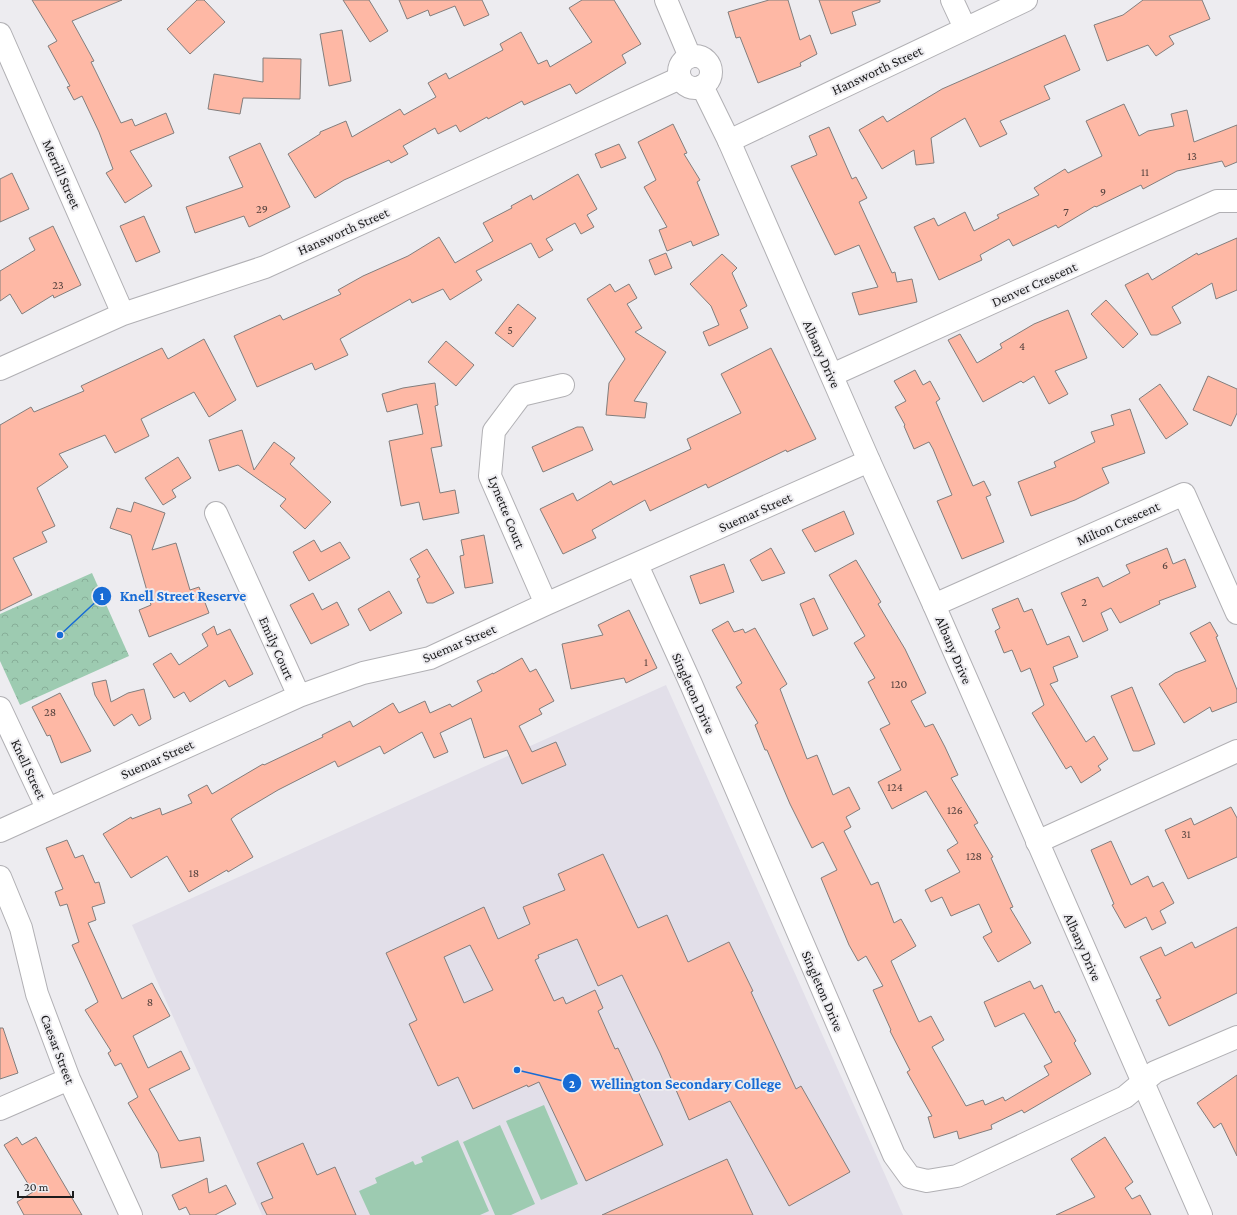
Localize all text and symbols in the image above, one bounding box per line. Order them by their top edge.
street label: Hansworth Street [829,42,925,98]
street label: Merrill Street [40,137,85,211]
house number: 13 [1187,149,1197,163]
house number: 11 [1141,165,1149,179]
house number: 9 [1100,185,1106,199]
house number: 29 [256,202,268,216]
street label: Hansworth Street [295,204,391,258]
house number: 7 [1063,205,1069,219]
street label: Denver Crescent [989,258,1079,310]
house number: 23 [52,278,64,292]
street label: Albany Drive [800,318,844,390]
house number: 5 [507,323,513,337]
house number: 4 [1019,339,1025,353]
street label: Lynette Court [485,473,529,551]
street label: Suemar Street [716,489,794,535]
street label: Milton Crescent [1074,497,1162,548]
house number: 6 [1162,558,1168,572]
callout: Knell Street Reserve [92,582,254,609]
text: Knell Street Reserve [120,588,246,604]
text: 1 [100,589,105,603]
house number: 2 [1081,595,1087,609]
street label: Emily Court [256,614,298,682]
street label: Albany Drive [933,614,975,686]
street label: Suemar Street [420,620,498,666]
street label: Singleton Drive [669,650,719,736]
house number: 1 [644,655,648,669]
house number: 120 [891,677,907,691]
house number: 28 [44,705,56,719]
street label: Knell Street [8,736,50,802]
street label: Suemar Street [118,736,196,782]
house number: 124 [887,780,903,794]
house number: 126 [947,803,963,817]
house number: 31 [1181,827,1191,841]
house number: 128 [966,849,982,863]
house number: 18 [189,866,199,880]
street label: Albany Drive [1061,911,1105,983]
street label: Singleton Drive [799,948,847,1034]
house number: 8 [147,995,153,1009]
street label: Caesar Street [37,1012,79,1086]
callout: Wellington Secondary College [562,1070,789,1097]
text: Wellington Secondary College [590,1076,781,1092]
text: 2 [569,1077,575,1091]
scale bar [18,1173,73,1199]
text: 20 m [24,1180,49,1194]

